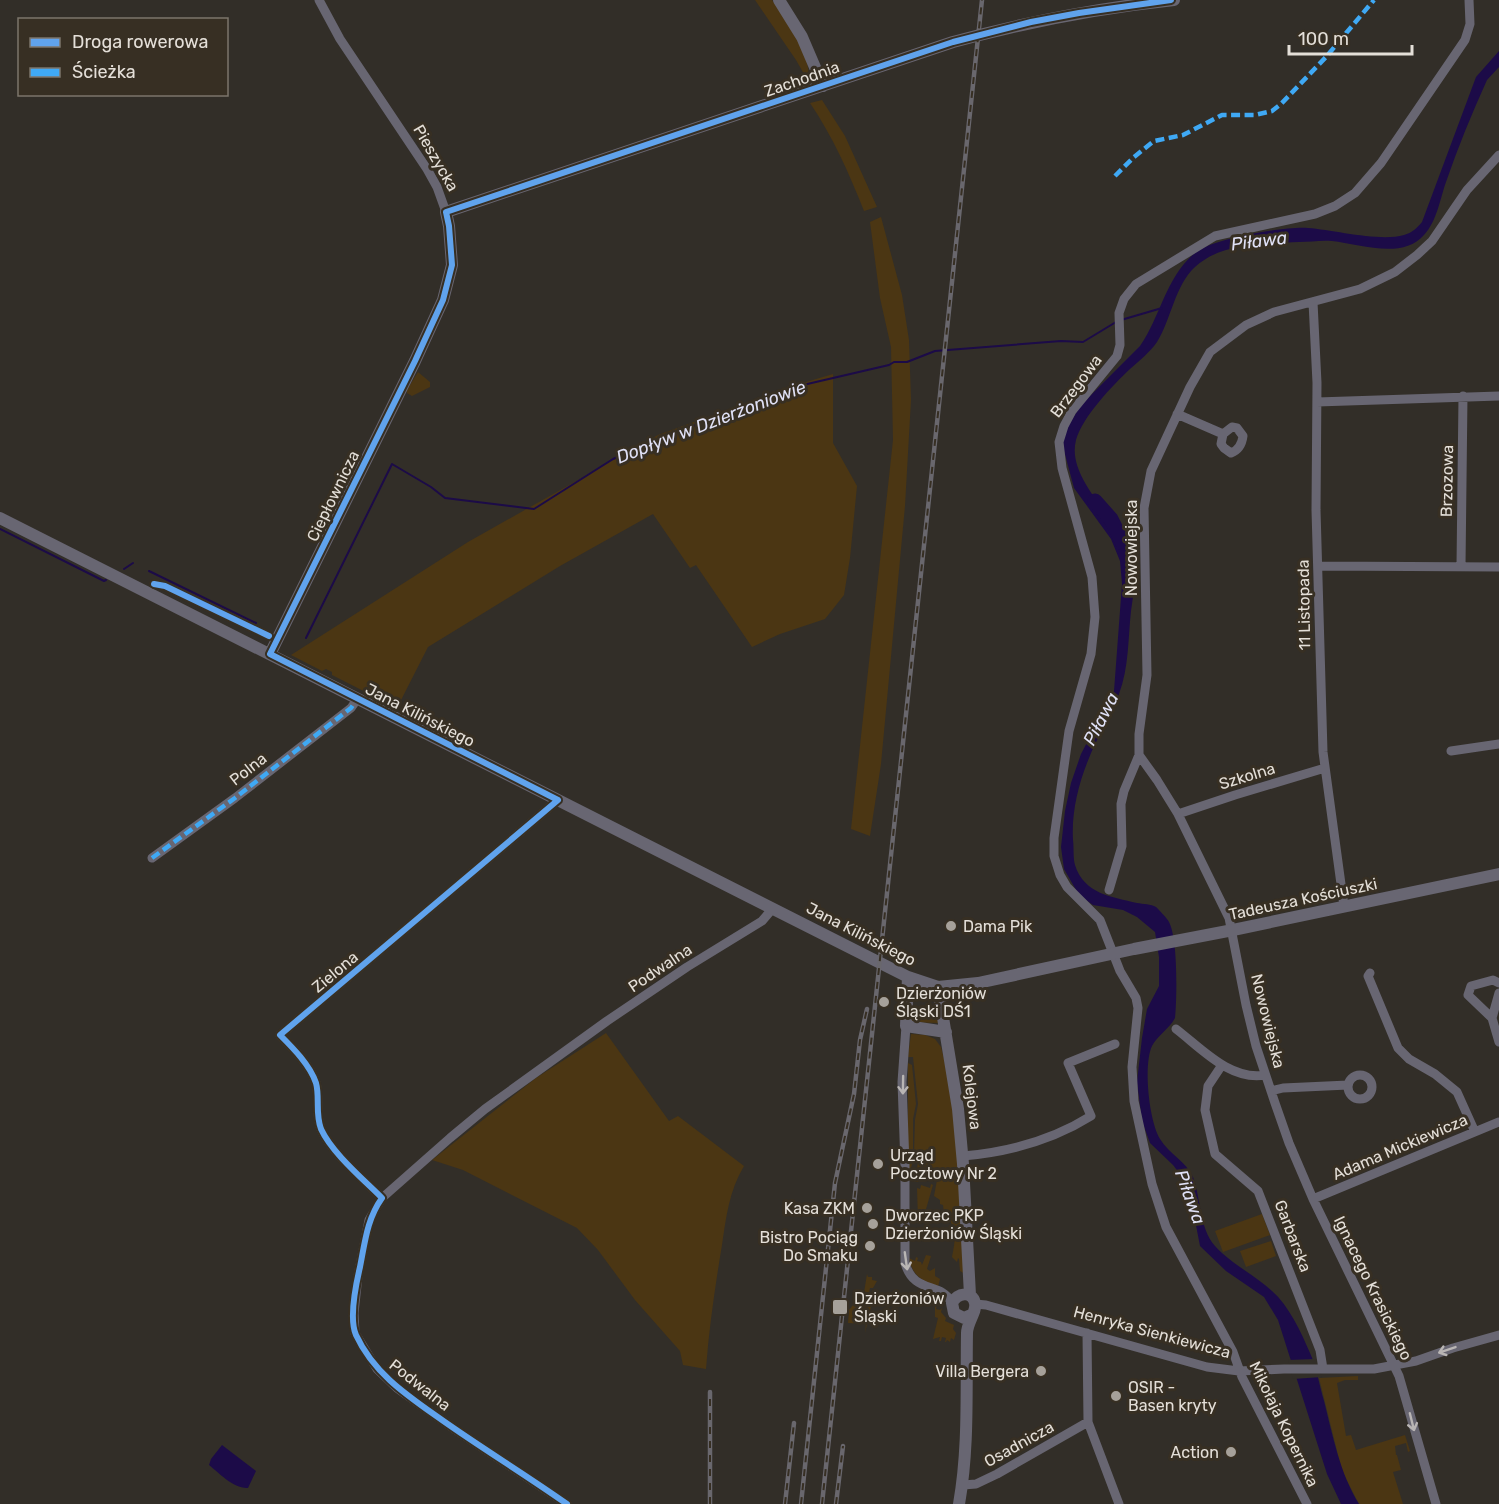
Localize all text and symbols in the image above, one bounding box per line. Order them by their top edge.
legend [18,18,228,96]
scale bar [1289,18,1412,56]
text: 100 m [1298,28,1349,50]
text: Droga rowerowa [72,31,208,53]
street label: Zachodnia [762,57,842,101]
text: Ścieżka [72,61,136,83]
street label: Pieszycka [409,121,463,195]
water label: Piława [1230,227,1289,255]
street label: Brzegowa [1046,351,1106,421]
water label: Dopływ w Dzierżoniowie [613,376,809,468]
street label: Brzozowa [1437,445,1457,517]
street label: Ciepłownicza [303,448,363,544]
street label: Nowowiejska [1122,500,1141,596]
street label: 11 Listopada [1294,559,1314,651]
street label: Jana Kilińskiego [362,679,478,751]
water label: Piława [1078,688,1124,749]
street label: Polna [226,749,270,789]
street label: Szkolna [1217,759,1277,793]
street label: Tadeusza Kościuszki [1227,874,1379,924]
street label: Jana Kilińskiego [803,898,919,970]
place label: Dama Pik [963,917,1033,936]
marker: Dama Pik [944,919,958,933]
street label: Podwalna [625,940,695,996]
street label: Zielona [308,947,362,997]
street label: Nowowiejska [1247,972,1289,1070]
place label: Dzierżoniów Śląski DŚ1 [896,984,987,1021]
marker: Dzierżoniów Śląski DŚ1 [877,995,891,1009]
street label: Kolejowa [959,1063,985,1131]
one-way arrow [897,1074,908,1094]
street label: Adama Mickiewicza [1330,1110,1470,1184]
place label: Urząd Pocztowy Nr 2 [890,1146,997,1183]
marker: Urząd Pocztowy Nr 2 [871,1157,885,1171]
water label: Piława [1170,1167,1210,1228]
street label: Garbarska [1271,1197,1315,1275]
place label: Kasa ZKM [784,1199,855,1218]
marker: Kasa ZKM [860,1201,874,1215]
place label: Dworzec PKP Dzierżoniów Śląski [885,1206,1022,1243]
street label: Ignacego Krasickiego [1330,1213,1416,1363]
marker: Dworzec PKP Dzierżoniów Śląski [866,1217,880,1231]
place label: Bistro Pociąg Do Smaku [760,1228,858,1265]
marker: Bistro Pociąg Do Smaku [863,1239,877,1253]
one-way arrow [901,1251,912,1270]
place label: Dzierżoniów Śląski [854,1289,945,1326]
marker: Dzierżoniów Śląski [831,1298,849,1316]
street label: Henryka Sienkiewicza [1071,1302,1233,1362]
one-way arrow [1438,1345,1457,1356]
street label: Podwalna [385,1355,455,1415]
street label: Mikołaja Kopernika [1245,1358,1323,1490]
place label: Villa Bergera [935,1362,1029,1381]
marker: Villa Bergera [1034,1364,1048,1378]
place label: OSIR - Basen kryty [1128,1378,1217,1415]
marker: OSIR - Basen kryty [1109,1389,1123,1403]
one-way arrow [1407,1412,1419,1431]
street label: Osadnicza [981,1417,1057,1471]
place label: Action [1171,1443,1219,1462]
marker: Action [1224,1445,1238,1459]

